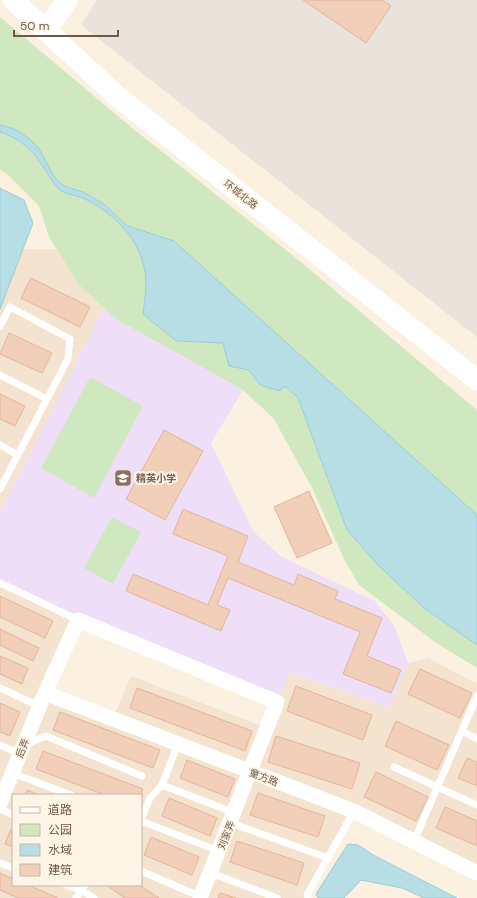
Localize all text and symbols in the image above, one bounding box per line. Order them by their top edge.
scale bar [14,12,118,38]
text: 50 m [20,18,49,34]
street label: 环城北路 [221,177,260,212]
school or university icon: 精英小学 [113,468,133,488]
place label: 精英小学 [136,472,176,485]
street label: 后弄 [13,736,32,760]
street label: 童方路 [247,766,280,789]
legend [12,794,142,886]
text: 道路 [48,802,72,818]
street label: 刘家弄 [215,819,238,852]
text: 公园 [48,822,72,838]
text: 水域 [48,842,72,858]
text: 建筑 [48,862,72,878]

